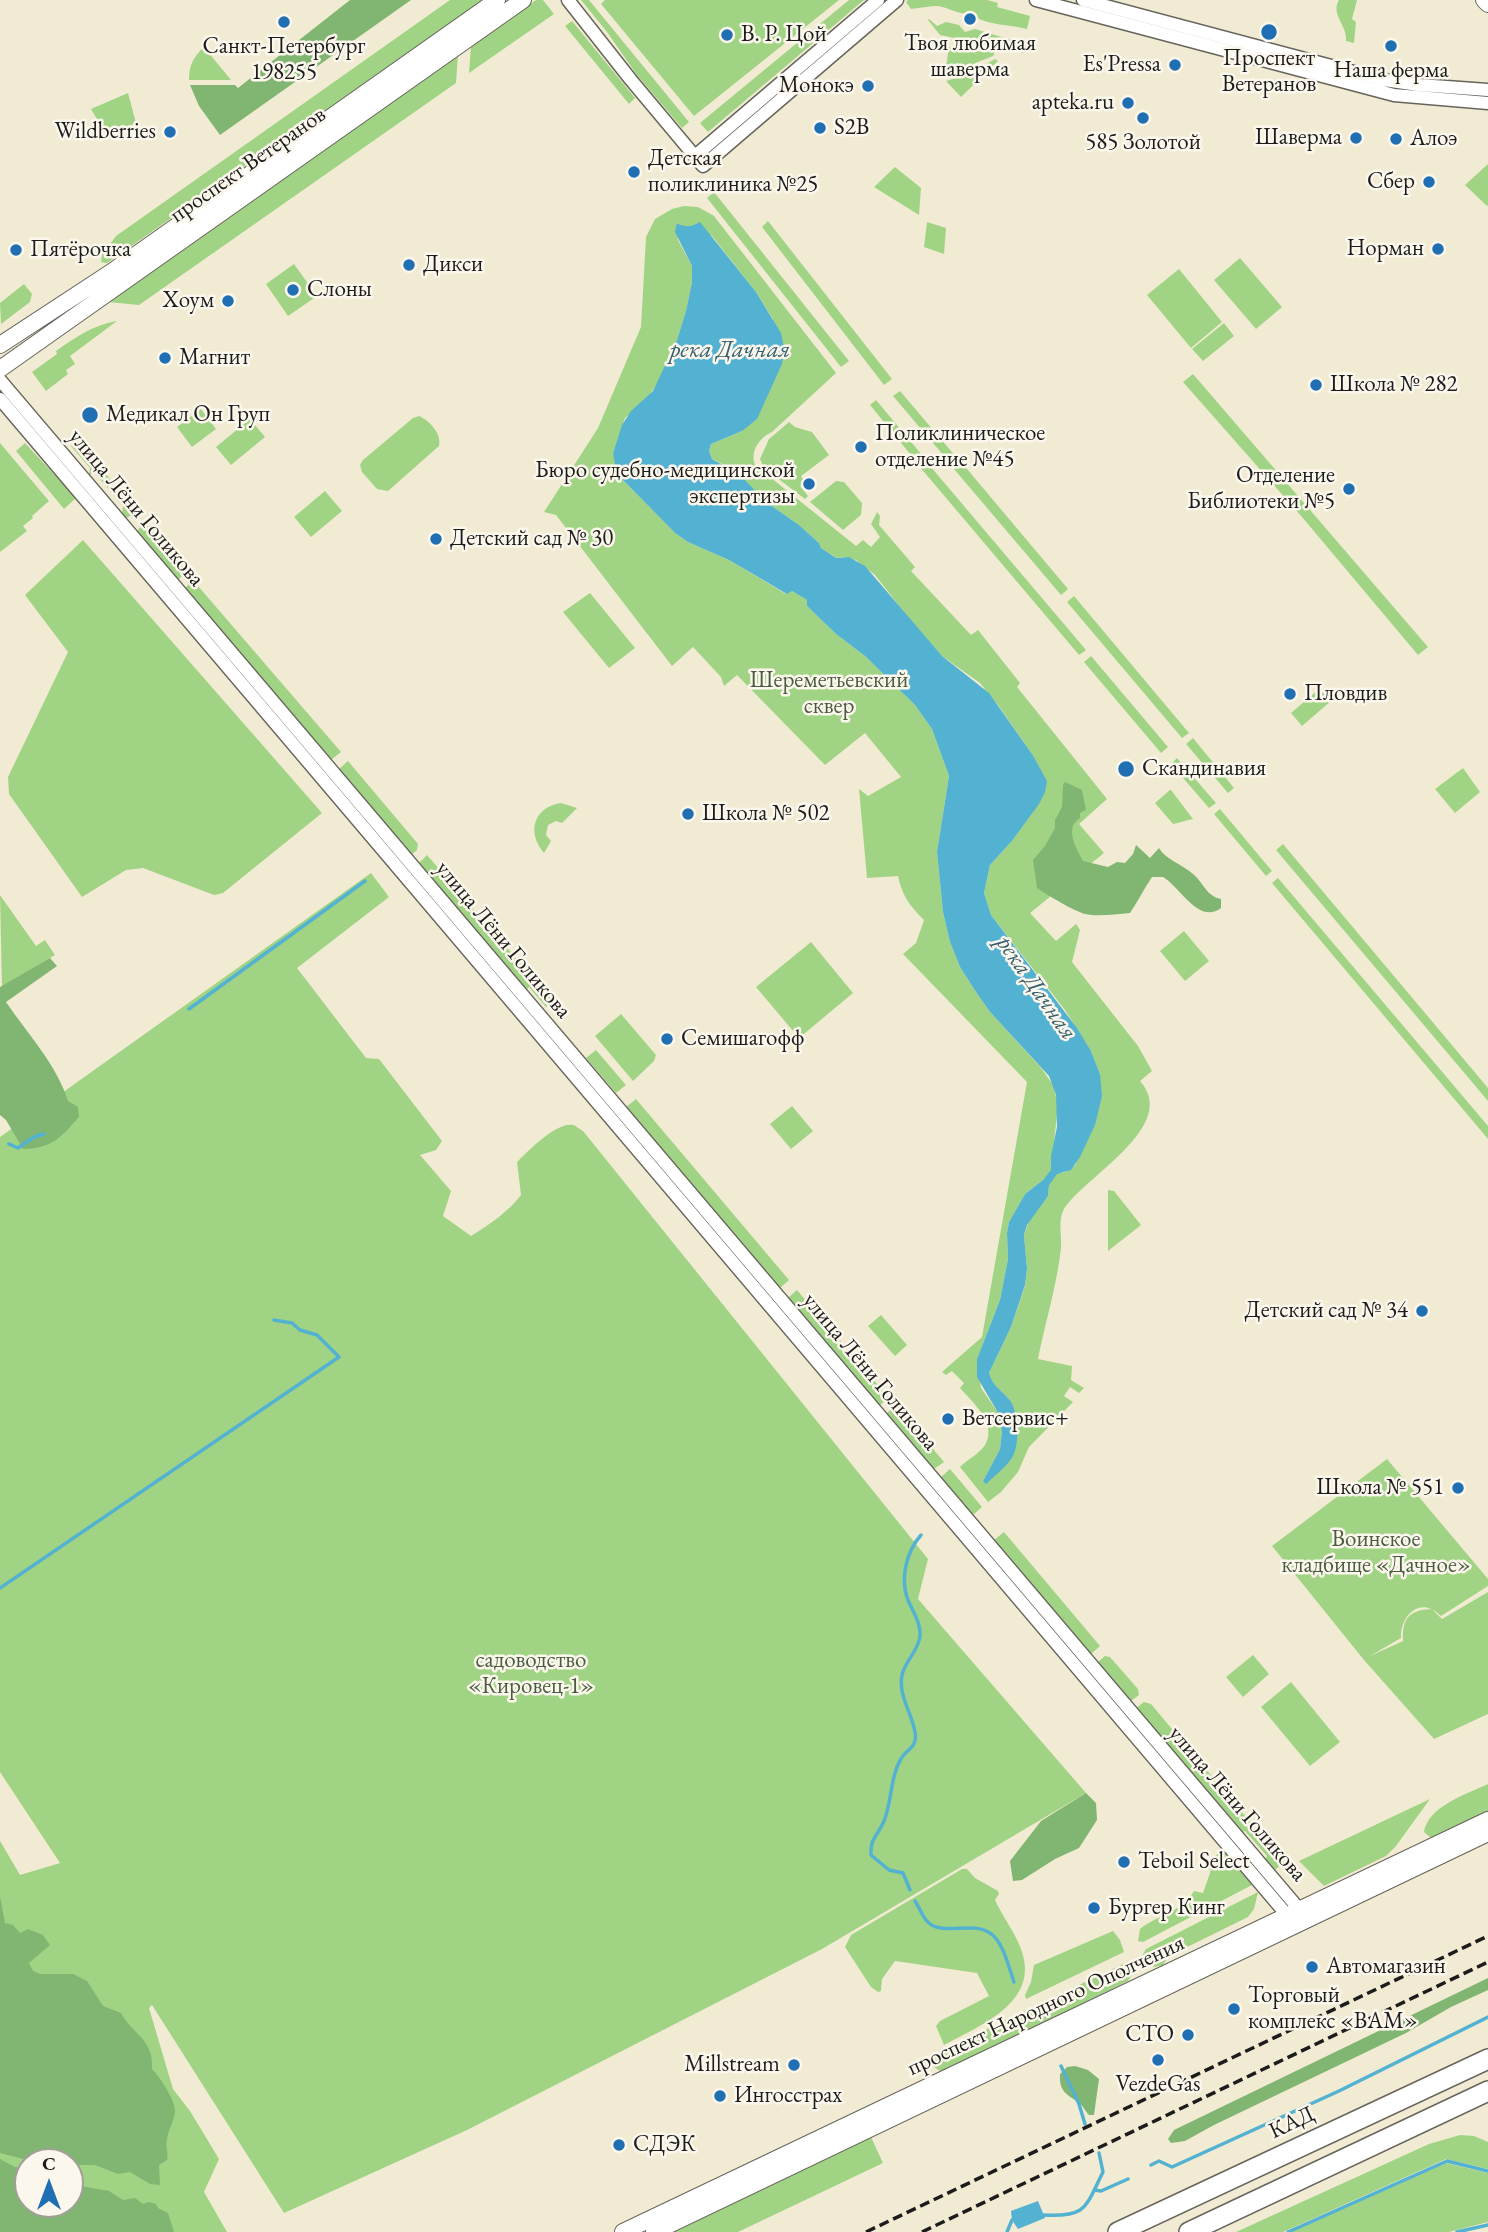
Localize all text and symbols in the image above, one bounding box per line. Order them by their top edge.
marker: Твоя любимая шаверма [962,11,978,27]
marker: Санкт-Петербург 198255 [276,14,292,30]
place label: В. Р. Цой [741,21,827,49]
marker: Проспект Ветеранов [1259,22,1279,42]
marker: В. Р. Цой [719,27,735,43]
place label: Твоя любимая шаверма [904,30,1036,84]
place label: Санкт-Петербург 198255 [202,33,366,87]
marker: Наша ферма [1383,38,1399,54]
place label: Проспект Ветеранов [1222,45,1316,99]
place label: Es'Pressa [1083,51,1161,79]
marker: Es'Pressa [1167,57,1183,73]
place label: Наша ферма [1333,57,1449,85]
place label: Монокэ [779,72,854,100]
marker: Монокэ [860,78,876,94]
place label: apteka.ru [1032,89,1114,117]
marker: apteka.ru [1120,95,1136,111]
street label: проспект Ветеранов [165,101,331,229]
marker: 585 Золотой [1135,110,1151,126]
place label: S2B [834,114,869,142]
place label: Wildberries [54,118,156,146]
marker: S2B [812,120,828,136]
marker: Wildberries [162,124,178,140]
place label: Шаверма [1255,124,1342,152]
place label: Алоэ [1410,125,1457,153]
place label: 585 Золотой [1085,129,1201,157]
marker: Шаверма [1348,130,1364,146]
marker: Алоэ [1388,131,1404,147]
place label: Детская поликлиника №25 [648,145,818,199]
marker: Детская поликлиника №25 [626,164,642,180]
place label: Сбер [1367,168,1415,196]
marker: Сбер [1421,174,1437,190]
place label: Норман [1347,235,1424,263]
place label: Пятёрочка [30,236,131,264]
marker: Норман [1430,241,1446,257]
marker: Пятёрочка [8,242,24,258]
place label: Дикси [423,251,483,279]
marker: Дикси [401,257,417,273]
place label: Слоны [307,276,372,304]
marker: Слоны [285,282,301,298]
place label: Хоум [162,287,214,315]
marker: Хоум [220,293,236,309]
water label: река Дачная [670,336,790,364]
place label: Магнит [179,344,250,372]
marker: Магнит [157,350,173,366]
place label: Школа № 282 [1330,371,1458,399]
marker: Школа № 282 [1308,377,1324,393]
place label: Медикал Он Груп [106,401,270,429]
marker: Медикал Он Груп [80,405,100,425]
place label: Поликлиническое отделение №45 [875,420,1045,474]
street label: улица Лёни Голикова [62,424,210,592]
marker: Поликлиническое отделение №45 [853,439,869,455]
place label: Бюро судебно-медицинской экспертизы [535,457,795,511]
place label: Отделение Библиотеки №5 [1187,462,1335,516]
marker: Бюро судебно-медицинской экспертизы [801,476,817,492]
marker: Отделение Библиотеки №5 [1341,481,1357,497]
place label: Детский сад № 30 [450,525,613,553]
marker: Детский сад № 30 [428,531,444,547]
park label: Шереметьевский сквер [750,667,908,721]
place label: Пловдив [1304,680,1387,708]
marker: Пловдив [1282,686,1298,702]
place label: Скандинавия [1142,755,1266,783]
marker: Скандинавия [1116,759,1136,779]
place label: Школа № 502 [702,800,830,828]
marker: Школа № 502 [680,806,696,822]
street label: улица Лёни Голикова [429,856,577,1024]
water label: река Дачная [990,930,1082,1046]
place label: Семишагофф [681,1025,804,1053]
marker: Семишагофф [659,1031,675,1047]
street label: улица Лёни Голикова [796,1288,944,1456]
place label: Детский сад № 34 [1245,1297,1408,1325]
marker: Детский сад № 34 [1414,1303,1430,1319]
place label: Ветсервис+ [962,1405,1069,1433]
marker: Ветсервис+ [940,1411,956,1427]
place label: Школа № 551 [1316,1474,1444,1502]
marker: Школа № 551 [1450,1480,1466,1496]
park label: Воинское кладбище «Дачное» [1281,1526,1471,1580]
park label: садоводство «Кировец-1» [468,1647,594,1701]
street label: улица Лёни Голикова [1162,1721,1312,1887]
place label: Teboil Select [1138,1848,1249,1876]
marker: Teboil Select [1116,1854,1132,1870]
place label: Бургер Кинг [1108,1894,1225,1922]
marker: Бургер Кинг [1086,1900,1102,1916]
street label: проспект Народного Ополчения [903,1930,1189,2082]
place label: Автомагазин [1326,1953,1446,1981]
marker: Автомагазин [1304,1959,1320,1975]
place label: Торговый комплекс «ВАМ» [1248,1982,1418,2036]
marker: Торговый комплекс «ВАМ» [1226,2001,1242,2017]
place label: СТО [1125,2021,1174,2049]
marker: СТО [1180,2027,1196,2043]
place label: Millstream [684,2051,780,2079]
marker: VezdeGas [1150,2052,1166,2068]
marker: Millstream [786,2057,802,2073]
place label: VezdeGas [1116,2071,1200,2099]
place label: Ингосстрах [734,2082,842,2110]
marker: Ингосстрах [712,2088,728,2104]
street label: КАД [1265,2100,1319,2146]
place label: СДЭК [633,2131,696,2159]
marker: СДЭК [611,2137,627,2153]
north arrow [14,2148,84,2218]
text: С [42,2151,56,2176]

